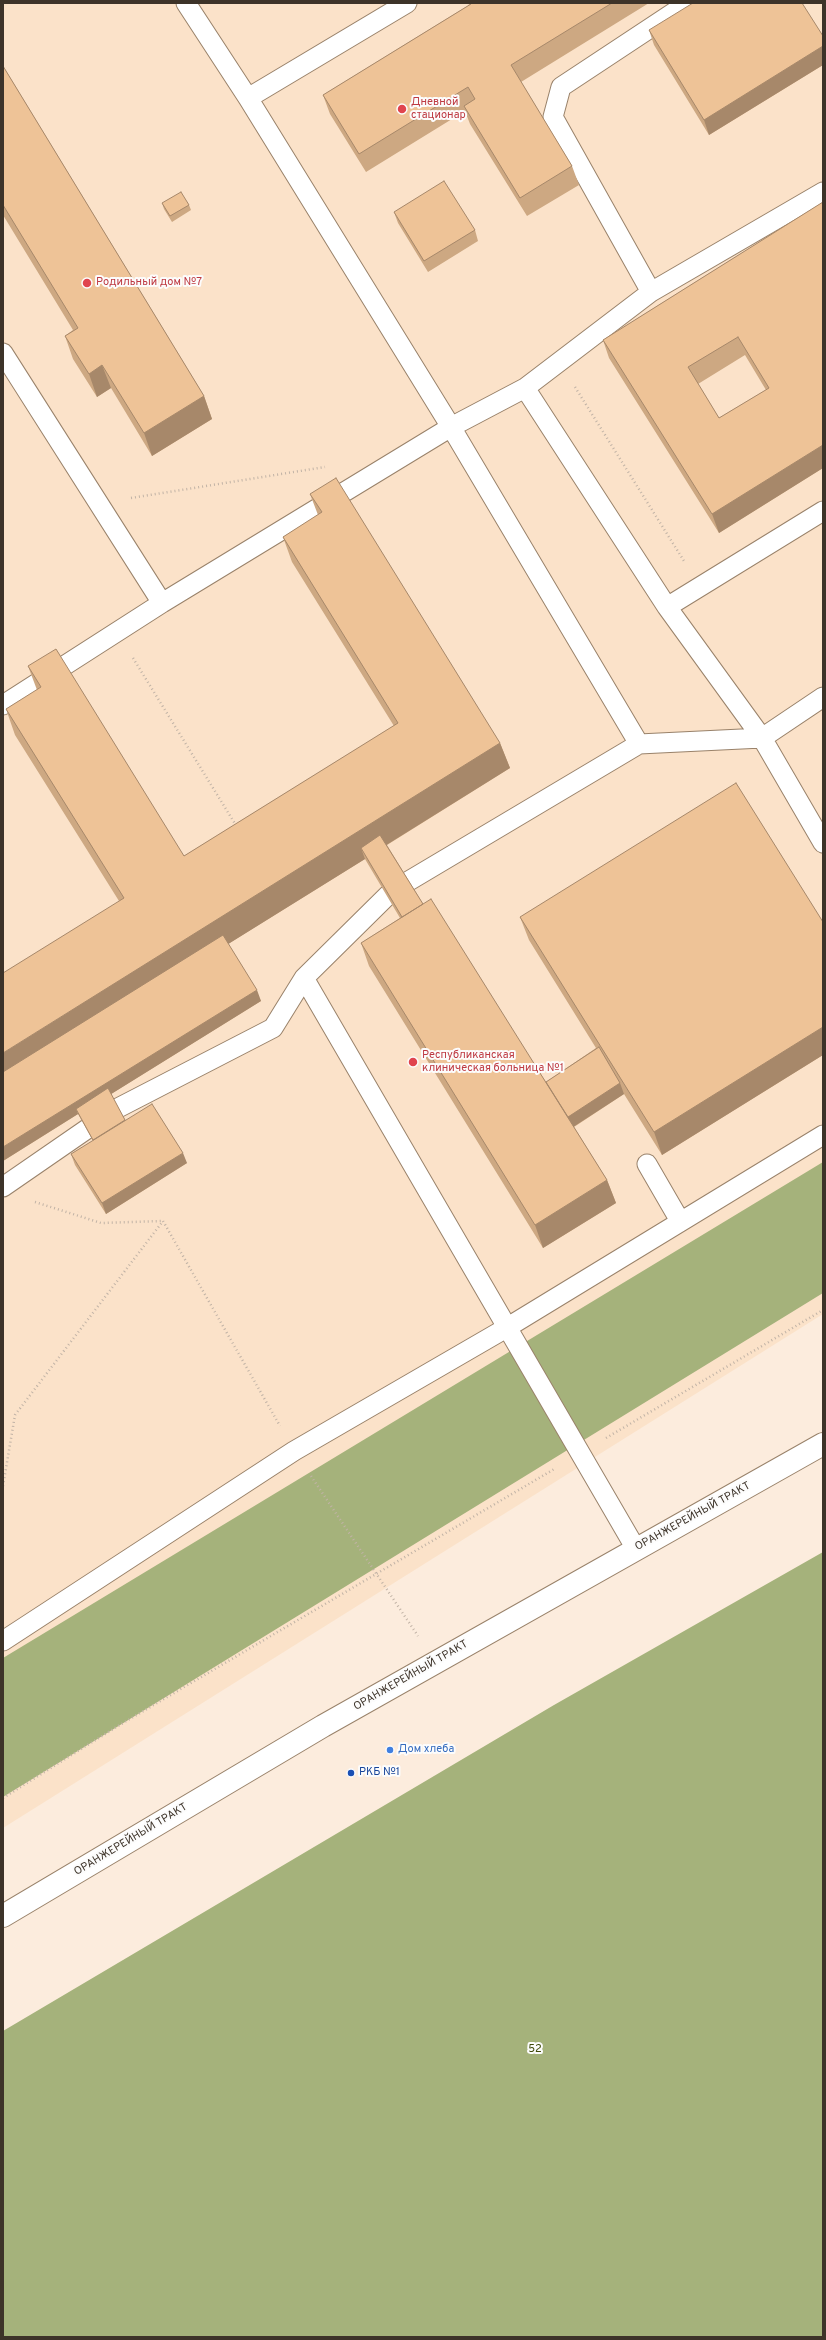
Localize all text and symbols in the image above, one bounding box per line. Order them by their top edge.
place label: Дневной стационар [411,96,466,122]
marker: Дневной стационар [396,103,408,115]
place label: Родильный дом №7 [96,276,202,290]
marker: Родильный дом №7 [81,277,93,289]
place label: Республиканская клиническая больница №1 [422,1049,564,1075]
marker: Республиканская клиническая больница №1 [407,1056,419,1068]
street label: ОРАНЖЕРЕЙНЫЙ ТРАКТ [633,1480,753,1554]
street label: ОРАНЖЕРЕЙНЫЙ ТРАКТ [352,1638,470,1714]
place label: Дом хлеба [398,1743,454,1757]
marker: Дом хлеба [385,1745,395,1755]
place label: РКБ №1 [359,1766,400,1780]
marker: РКБ №1 [346,1768,356,1778]
street label: ОРАНЖЕРЕЙНЫЙ ТРАКТ [72,1801,190,1879]
park label: 52 [528,2043,542,2057]

